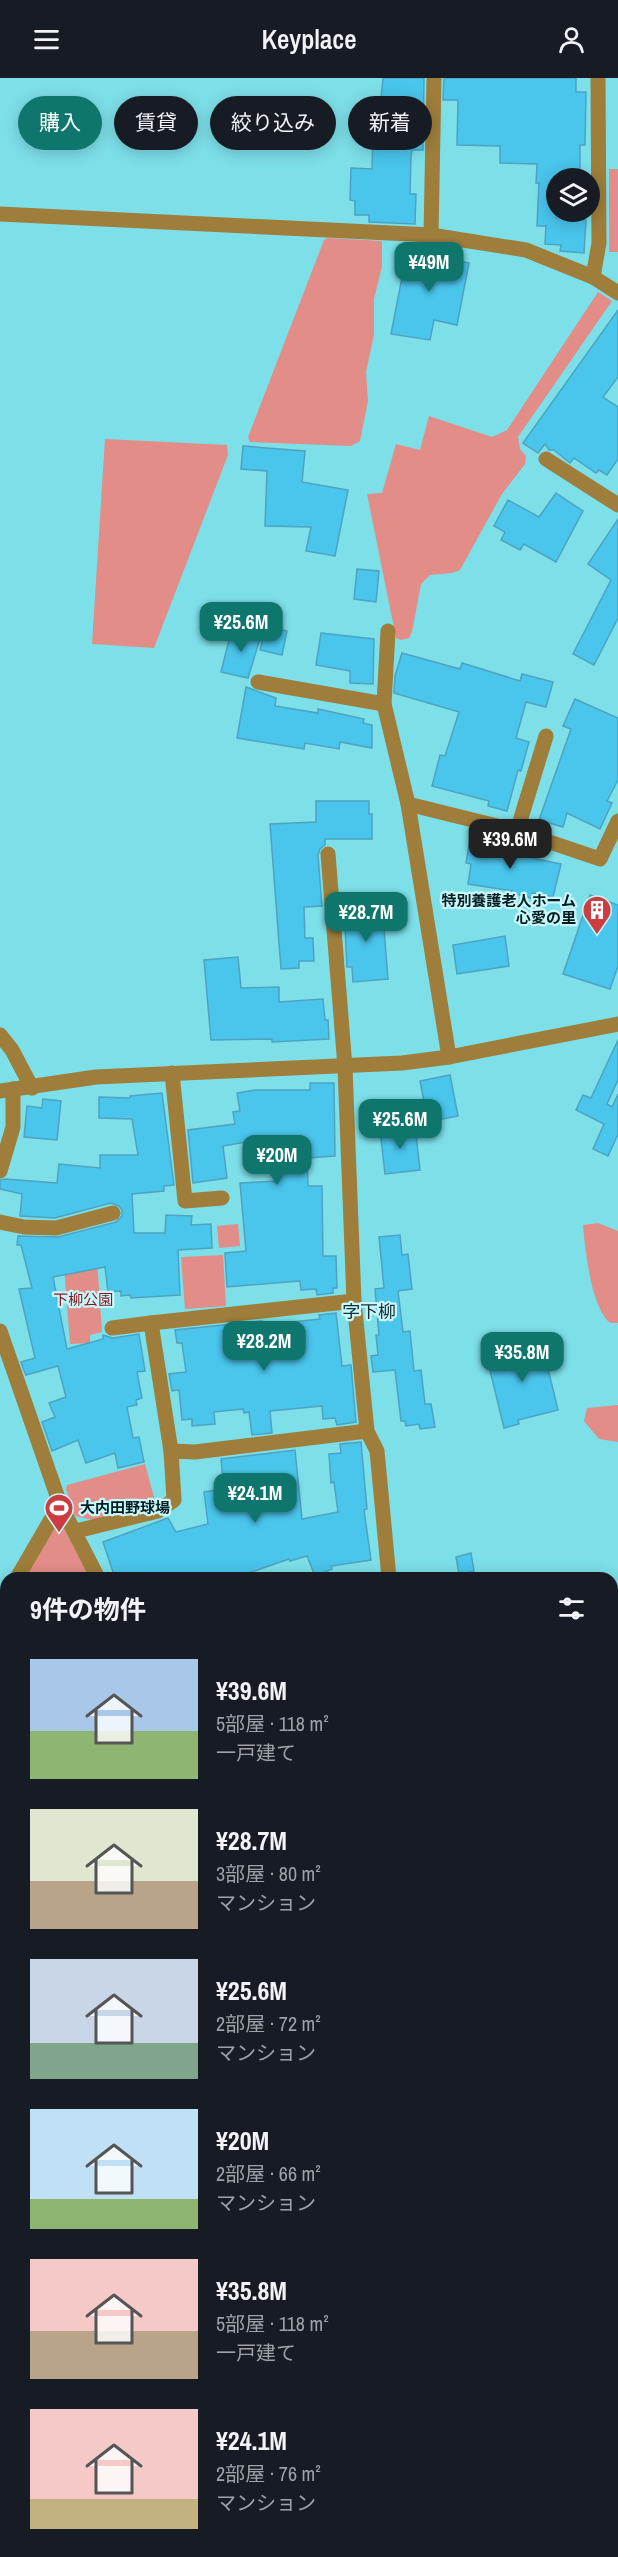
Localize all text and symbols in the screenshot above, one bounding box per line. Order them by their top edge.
text: Keyplace [261,21,357,57]
icon: menu [30,23,63,56]
icon: person [555,23,588,56]
chip: 購入 [18,96,102,150]
chip: 賃貸 [114,96,198,150]
chip: 絞り込み [210,96,336,150]
chip: 新着 [348,96,432,150]
map controls [546,168,600,222]
button: layers [546,168,600,222]
pin: ¥49M [393,242,465,293]
text: ¥49M [408,248,450,275]
pin: ¥25.6M [192,602,290,653]
text: ¥25.6M [214,608,268,635]
pin: ¥39.6M [461,819,559,870]
text: ¥39.6M [483,825,537,852]
place label: 特別養護老人ホーム 心愛の里 [441,890,576,928]
pin: ¥28.7M [317,892,415,943]
building icon: 特別養護老人ホーム 心愛の里 [581,894,613,936]
text: ¥28.7M [339,898,393,925]
pin: ¥25.6M [351,1099,449,1150]
text: ¥25.6M [373,1105,427,1132]
pin: ¥20M [241,1135,313,1186]
text: ¥20M [256,1141,298,1168]
park label: 下柳公園 [53,1289,113,1310]
district label: 字下柳 [342,1299,396,1324]
pin: ¥28.2M [215,1321,313,1372]
text: ¥28.2M [237,1327,291,1354]
pin: ¥35.8M [473,1332,571,1383]
text: ¥35.8M [495,1338,549,1365]
pin: ¥24.1M [206,1473,304,1524]
text: ¥24.1M [228,1479,282,1506]
sports icon: 大内田野球場 [43,1492,75,1534]
place label: 大内田野球場 [80,1497,170,1518]
text: 9件の物件 [30,1592,146,1627]
icon: filters [555,1592,588,1625]
text: ¥39.6M [216,1673,287,1708]
icon: home [78,1683,150,1755]
text: 5部屋 · 118 m² [216,1710,329,1737]
text: 一戸建て [216,1739,296,1766]
text: ¥28.7M [216,1823,287,1858]
icon: home [78,1833,150,1905]
text: 3部屋 · 80 m² [216,1860,321,1887]
text: マンション [216,1889,316,1916]
text: ¥25.6M [216,1973,287,2008]
icon: home [78,1983,150,2055]
text: 2部屋 · 72 m² [216,2010,321,2037]
text: マンション [216,2039,316,2066]
text: ¥20M [216,2123,269,2158]
icon: home [78,2133,150,2205]
text: 2部屋 · 66 m² [216,2160,321,2187]
text: マンション [216,2189,316,2216]
text: ¥35.8M [216,2273,287,2308]
icon: home [78,2283,150,2355]
text: 5部屋 · 118 m² [216,2310,329,2337]
text: 一戸建て [216,2339,296,2366]
text: ¥24.1M [216,2423,287,2458]
icon: home [78,2433,150,2505]
text: 2部屋 · 76 m² [216,2460,321,2487]
text: マンション [216,2489,316,2516]

